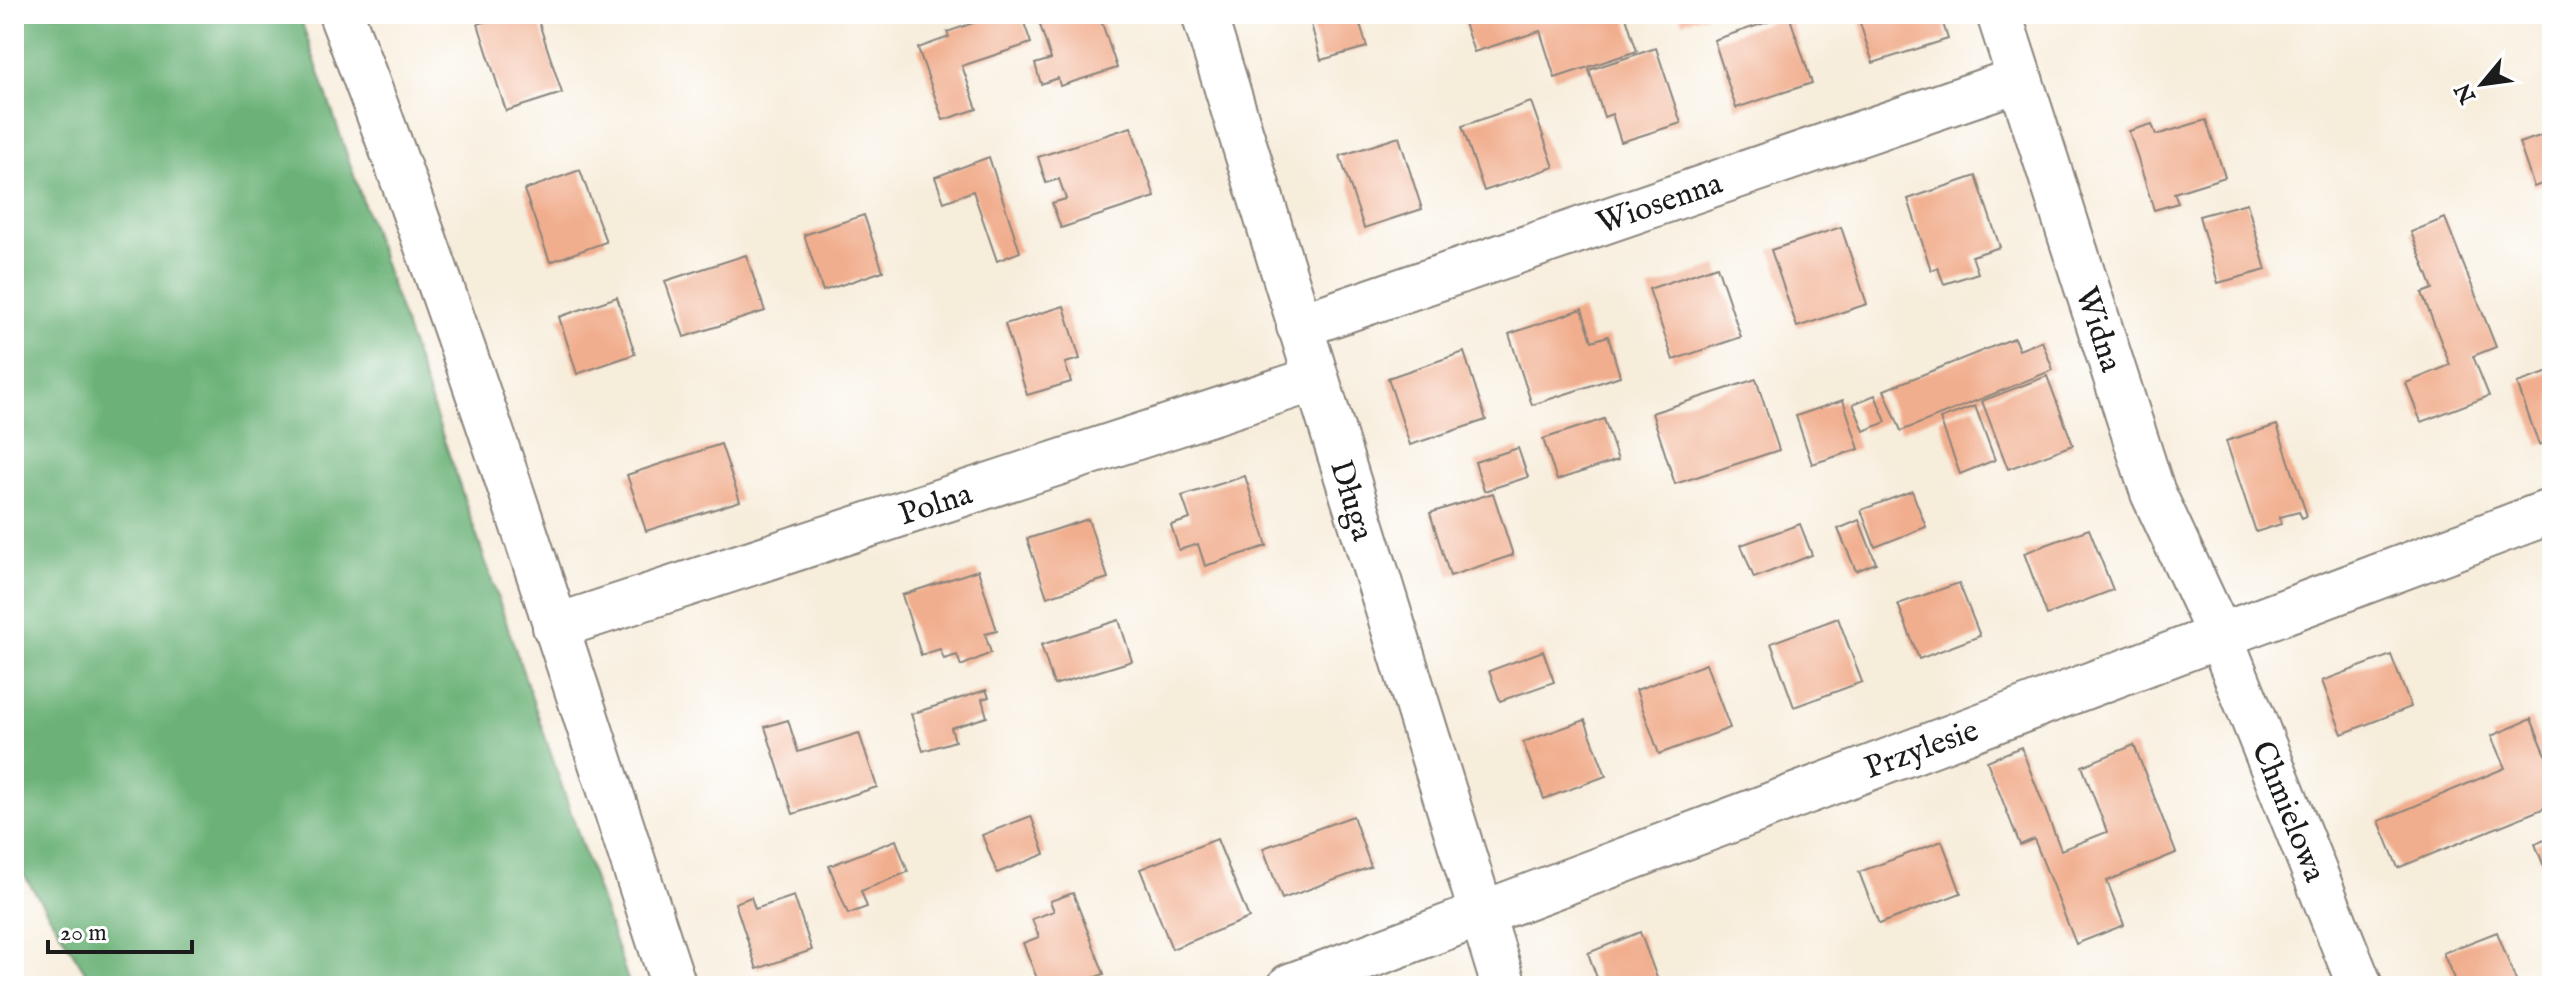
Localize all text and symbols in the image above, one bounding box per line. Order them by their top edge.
north arrow [2442,44,2522,124]
text: N [2449,78,2484,109]
street label: Wiosenna [1592,164,1728,245]
street label: Widna [2065,282,2131,378]
street label: Długa [1319,455,1382,546]
street label: Polna [894,474,978,536]
street label: Przylesie [1859,711,1984,790]
street label: Chmielowa [2241,736,2334,888]
scale bar [48,904,192,954]
text: 20 m [60,918,107,949]

